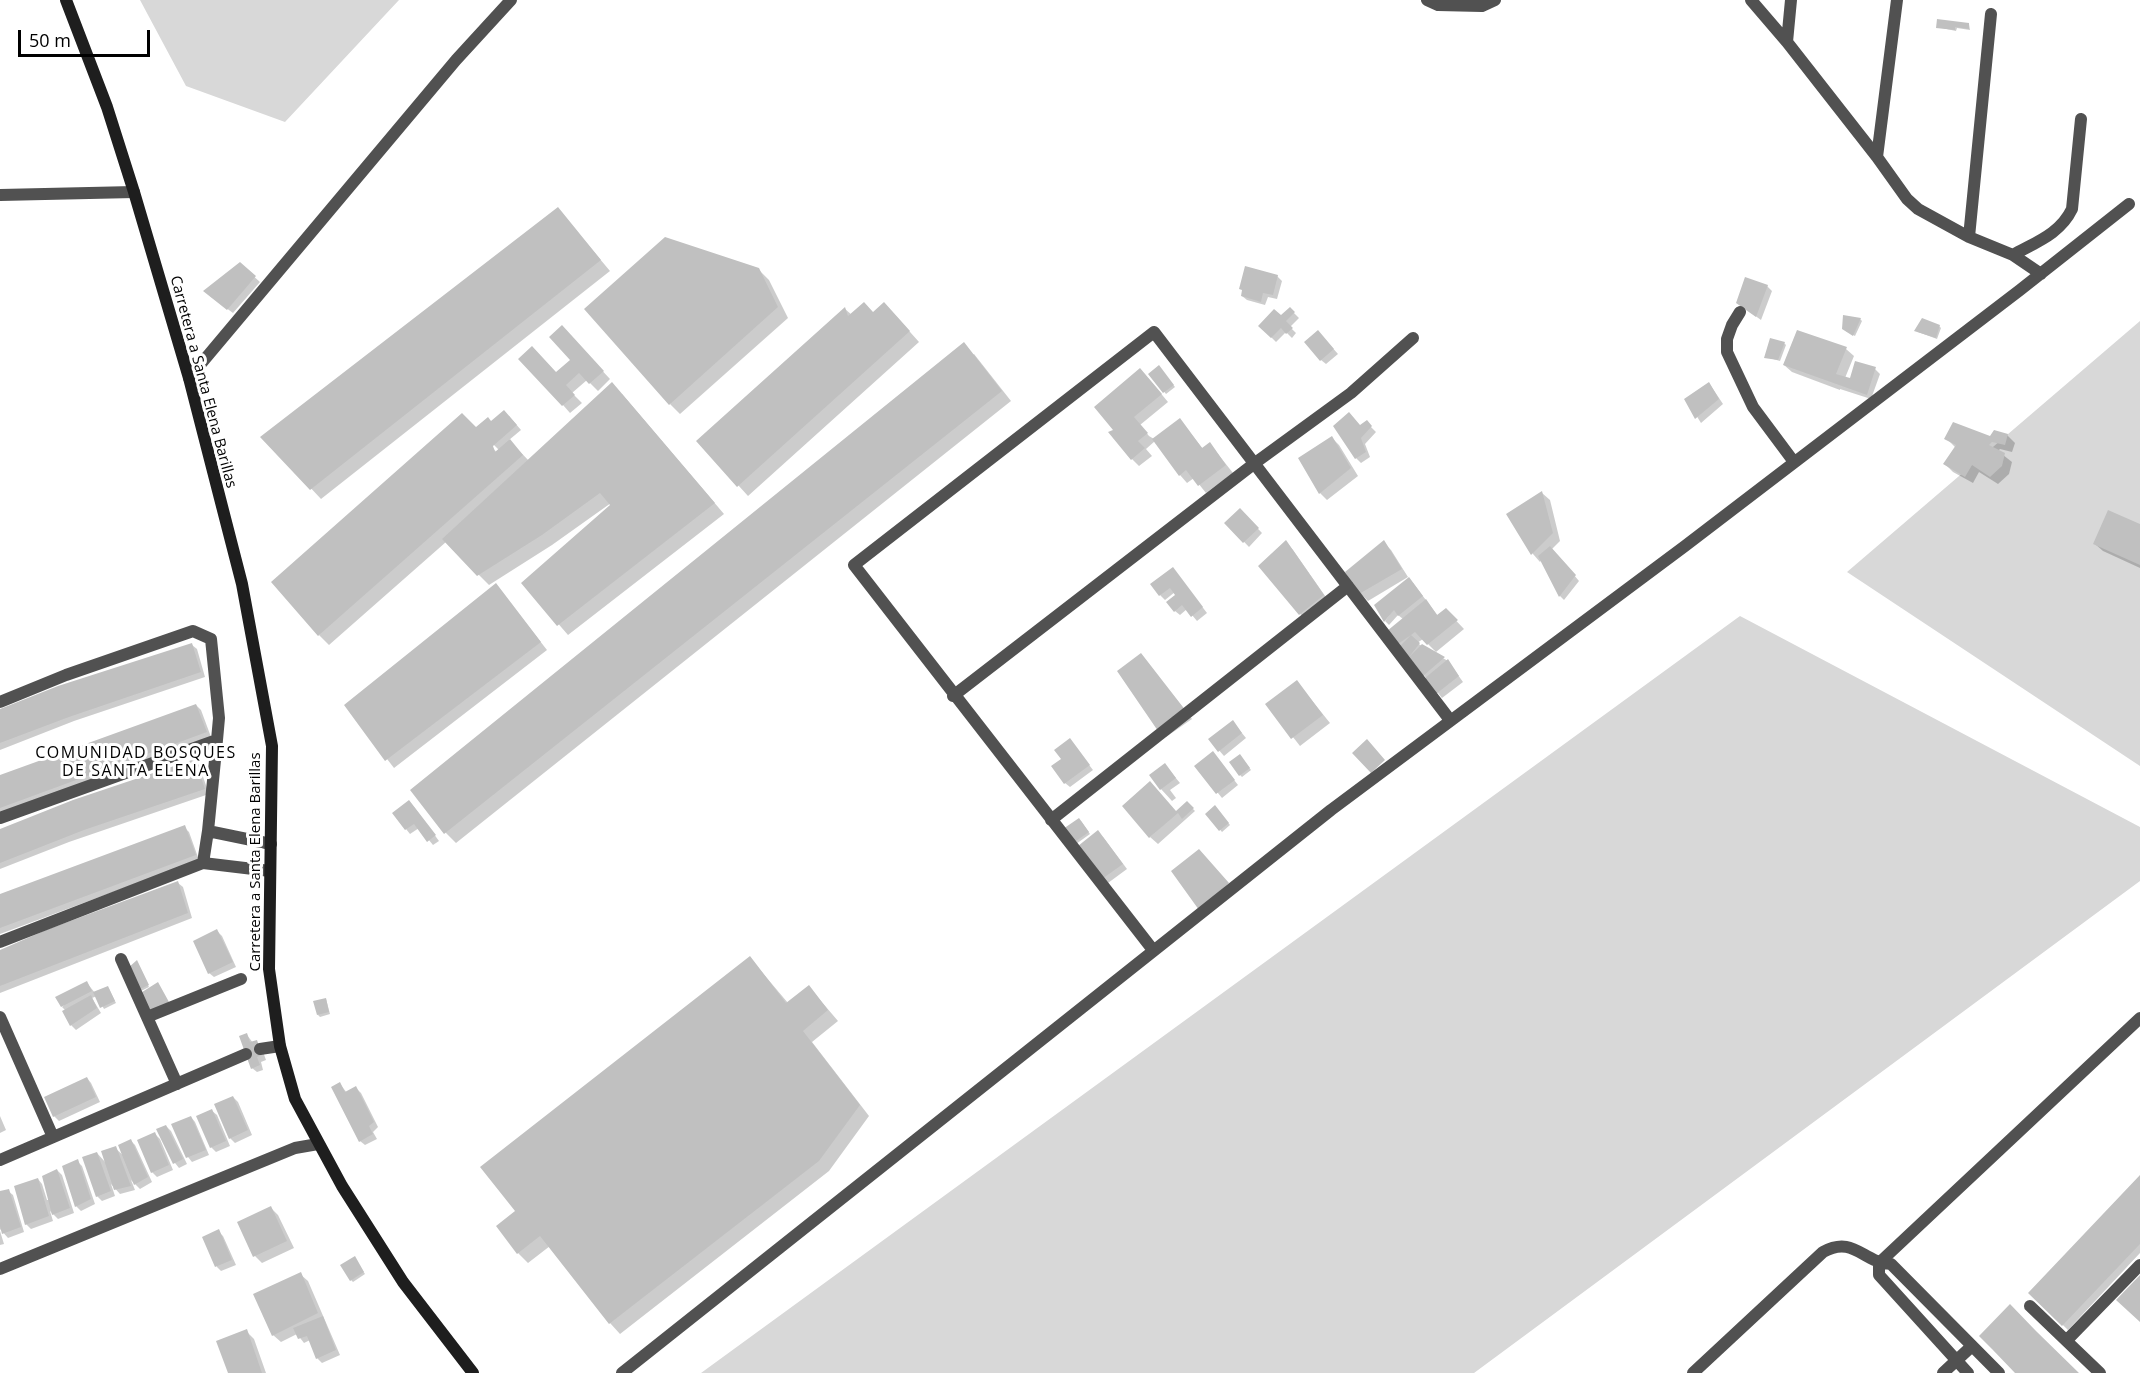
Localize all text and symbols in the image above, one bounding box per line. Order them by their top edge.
scale bar [21,18,153,56]
text: 50 m [29,28,71,52]
street label: Carretera a Santa Elena Barillas [166,274,240,490]
district label: COMUNIDAD BOSQUES DE SANTA ELENA [35,743,237,781]
street label: Carretera a Santa Elena Barillas [247,752,265,972]

